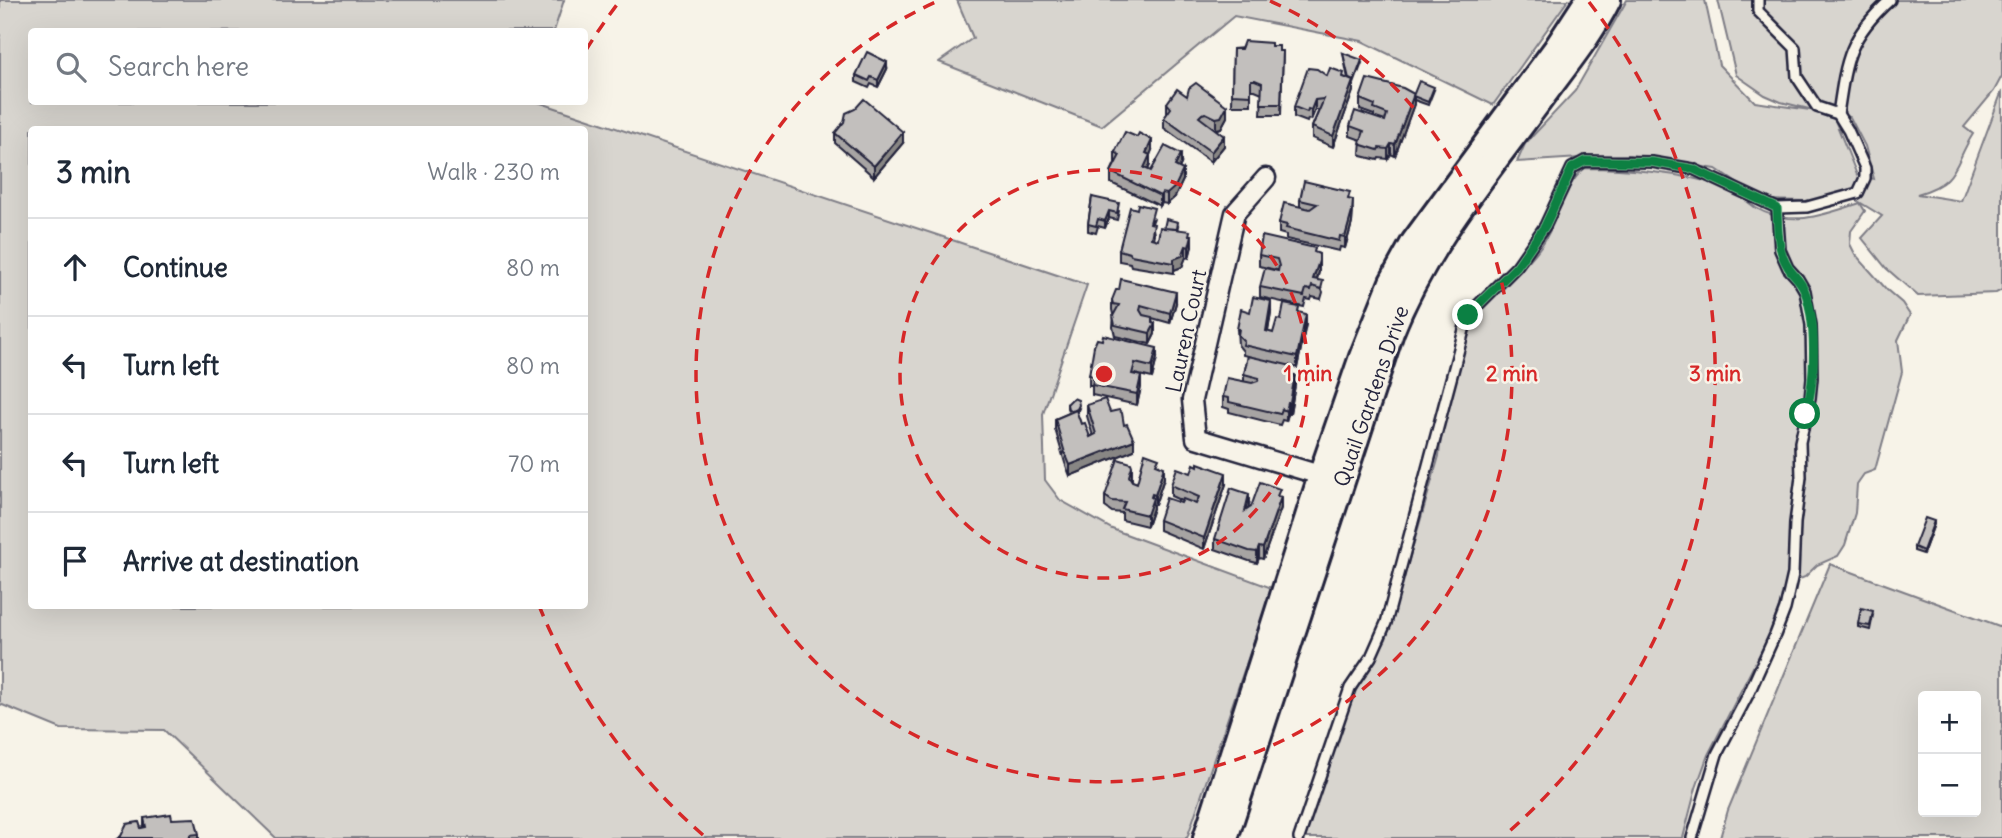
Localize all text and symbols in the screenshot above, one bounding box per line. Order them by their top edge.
search box [28,28,588,105]
icon: search [52,48,90,86]
text: Search here [108,50,249,83]
text: 3 min [56,153,131,191]
text: Walk · 230 m [427,157,560,186]
icon: ahead [56,248,94,286]
text: Continue [123,251,228,284]
text: 80 m [506,253,560,282]
street label: Lauren Court [1160,267,1212,395]
route end [1452,299,1483,330]
street label: Quail Gardens Drive [1327,302,1415,490]
icon: left [56,346,94,384]
text: Turn left [123,349,219,382]
text: 80 m [506,351,560,380]
text: 1 min [1284,360,1332,387]
text: 2 min [1486,360,1538,387]
text: 3 min [1689,360,1741,387]
centre of rings [1092,362,1116,386]
route start [1789,398,1820,429]
icon: left [56,444,94,482]
text: Turn left [123,447,219,480]
text: 70 m [508,449,560,478]
icon: arrive [56,542,94,580]
text: Arrive at destination [123,545,359,578]
map controls [1918,691,1981,817]
button: + [1918,691,1981,754]
button: − [1918,754,1981,817]

